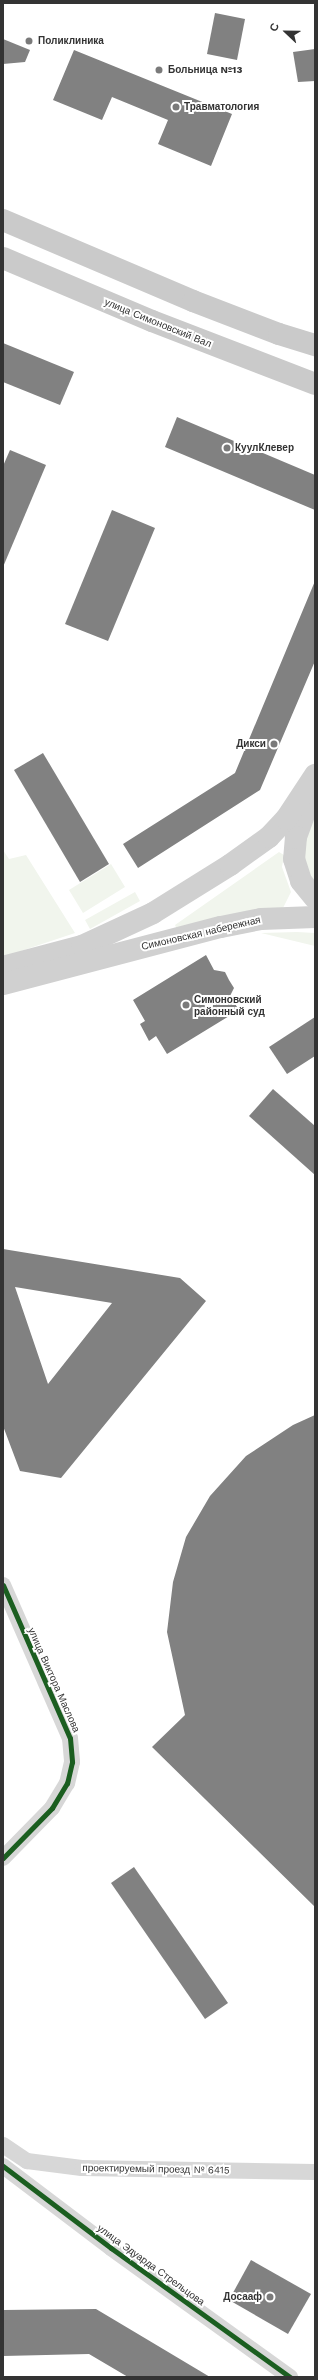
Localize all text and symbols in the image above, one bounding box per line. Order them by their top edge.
north arrow [266,12,306,52]
text: С [267,21,282,33]
marker: Поликлиника [23,35,35,47]
place label: Поликлиника [38,35,104,47]
marker: Больница №13 [153,64,165,76]
place label: Больница №13 [168,64,242,76]
place label: Травматология [184,101,259,113]
marker: Травматология [171,102,181,112]
street label: улица Симоновский Вал [103,296,213,350]
place label: КуулКлевер [235,442,294,454]
marker: КуулКлевер [222,443,232,453]
place label: Дикси [236,738,266,750]
marker: Дикси [269,739,279,749]
street label: Симоновская набережная [140,913,262,953]
place label: Симоновский районный суд [194,993,265,1016]
marker: Симоновский районный суд [181,1000,191,1010]
street label: улица Виктора Маслова [25,1626,83,1734]
street label: проектируемый проезд № 6415 [82,2162,230,2176]
street label: улица Эдуарда Стрельцова [95,2222,207,2308]
place label: Досааф [223,2291,262,2303]
marker: Досааф [265,2292,275,2302]

